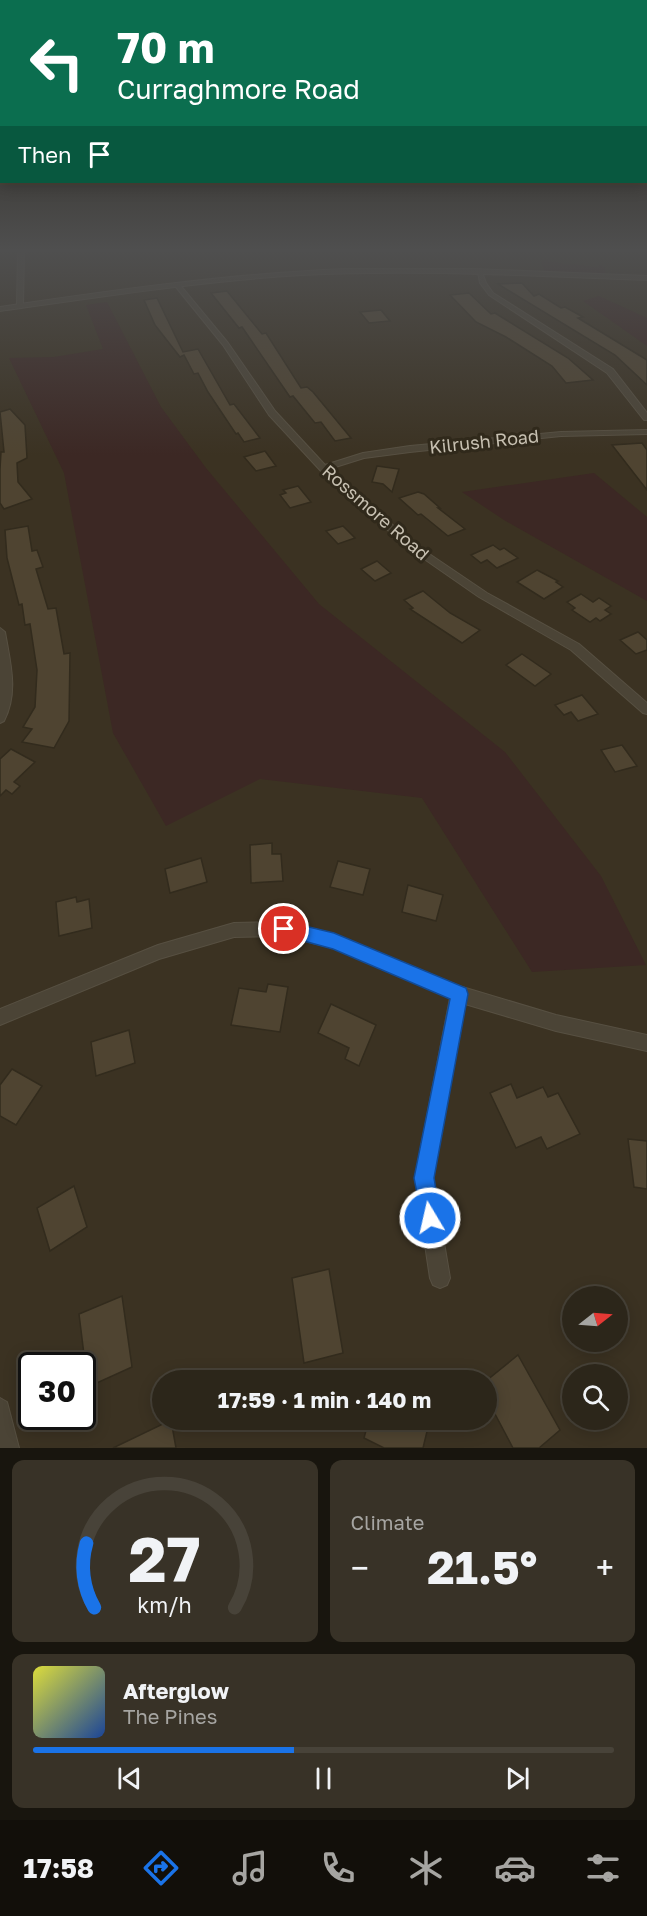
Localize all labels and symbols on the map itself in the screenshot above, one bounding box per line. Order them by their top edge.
street label: Kilrush Road [428,424,540,458]
street label: Rossmore Road [318,460,434,564]
pin [258,903,309,954]
position arrow [398,1186,462,1250]
north arrow [562,1286,628,1352]
speed limit sign: 30 [18,1352,96,1430]

